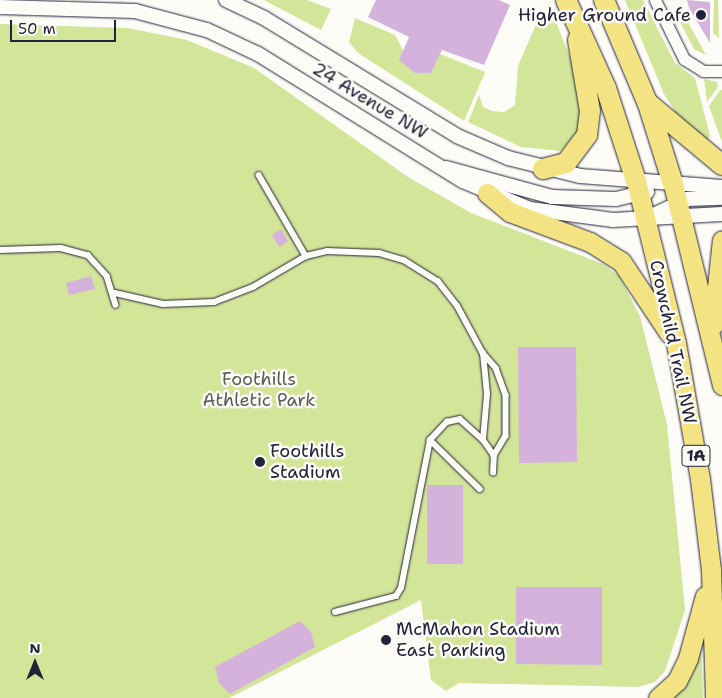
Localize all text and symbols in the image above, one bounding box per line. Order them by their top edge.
place label: Higher Ground Cafe [518,4,691,26]
marker: Higher Ground Cafe [695,9,707,21]
scale bar [12,10,119,42]
text: 50 m [18,19,56,39]
street label: 24 Avenue NW [308,58,432,144]
street label: Crowchild Trail NW [645,258,701,426]
park label: Foothills Athletic Park [202,369,316,412]
place label: Foothills Stadium [270,441,344,484]
road number: 1A [681,442,711,470]
marker: Foothills Stadium [254,456,266,468]
place label: McMahon Stadium East Parking [396,619,560,662]
marker: McMahon Stadium East Parking [380,634,392,646]
north arrow [10,638,60,688]
text: N [29,639,41,657]

